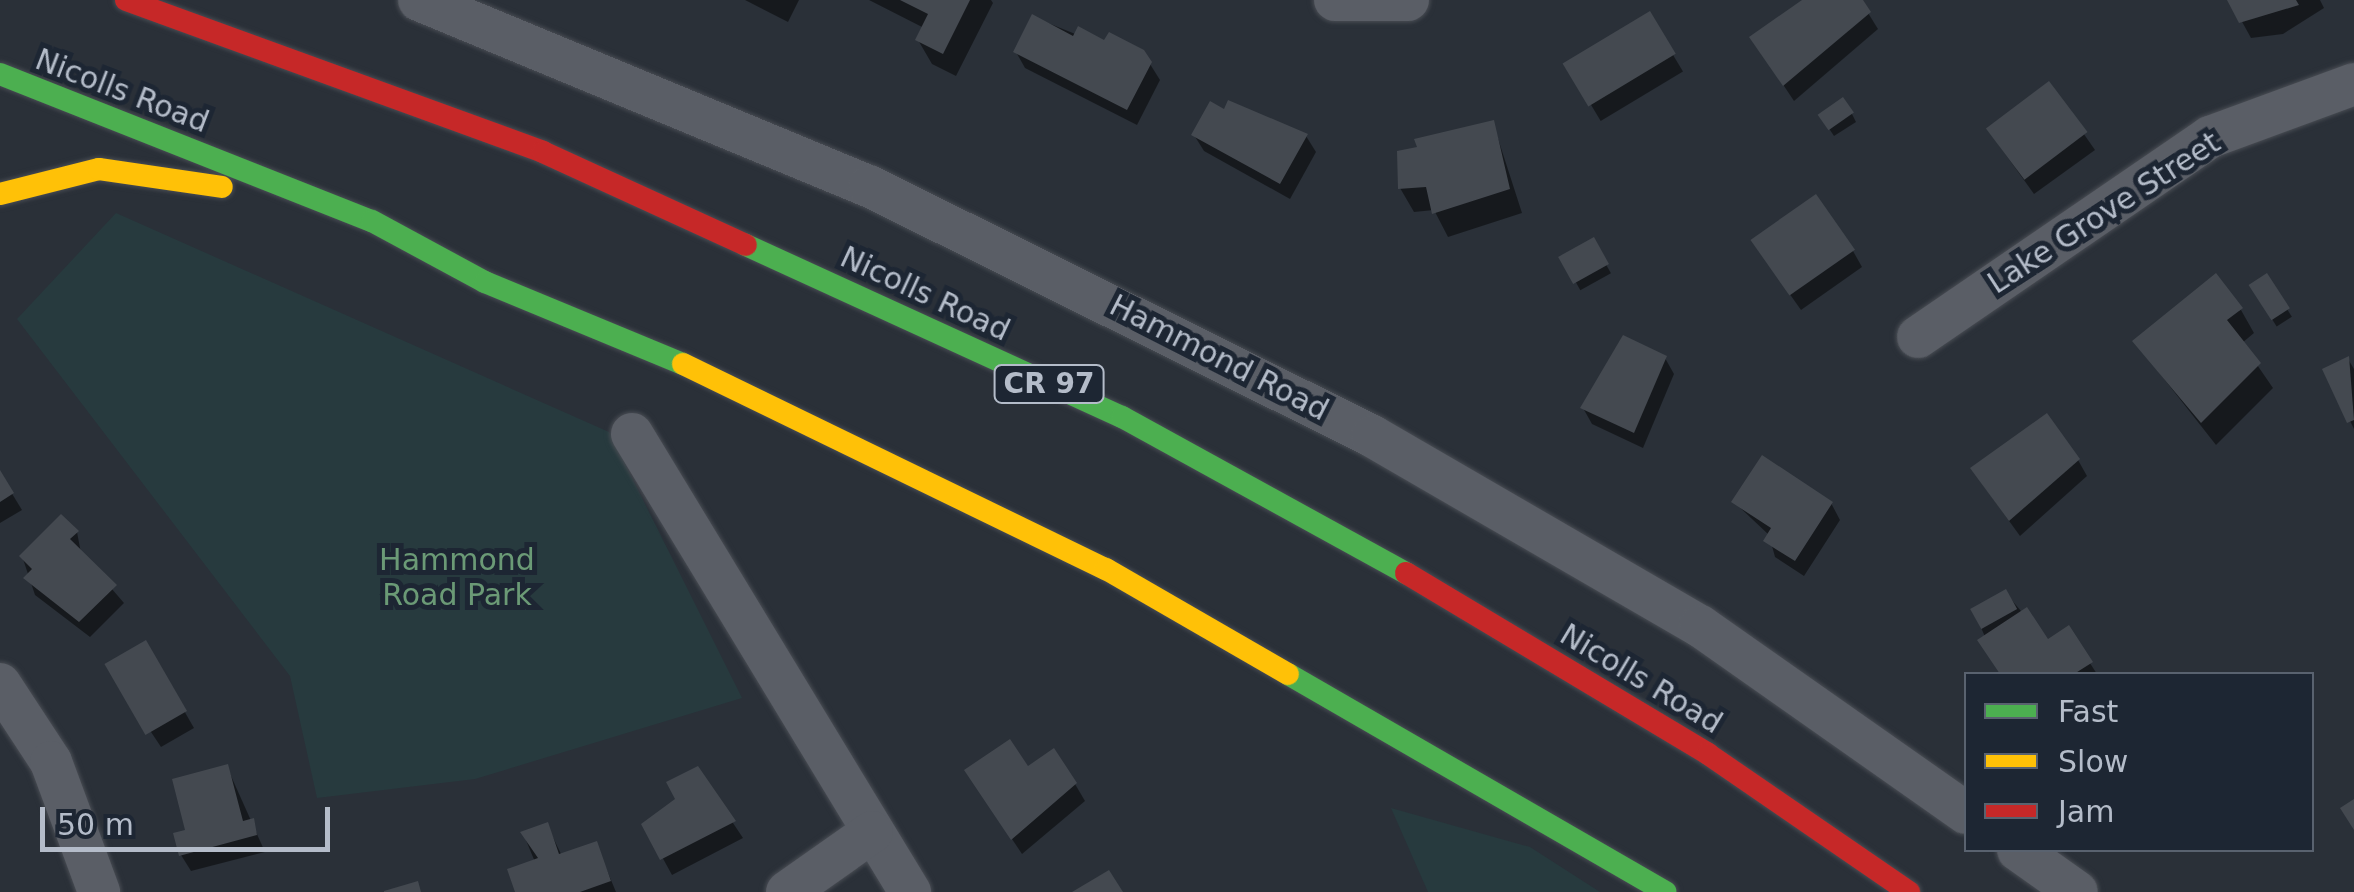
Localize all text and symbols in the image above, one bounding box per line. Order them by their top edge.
street label: Nicolls Road [30,41,214,141]
street label: Lake Grove Street [1981,124,2227,302]
street label: Nicolls Road [835,239,1015,349]
street label: Hammond Road [1104,287,1334,429]
road number: CR 97 [992,361,1106,407]
park label: Hammond Road Park [379,542,535,612]
street label: Nicolls Road [1553,617,1729,741]
legend [1964,672,2314,852]
text: Fast [2058,694,2118,729]
text: Slow [2058,744,2128,779]
scale bar [45,787,335,849]
text: Jam [2058,794,2114,829]
text: 50 m [57,807,134,842]

